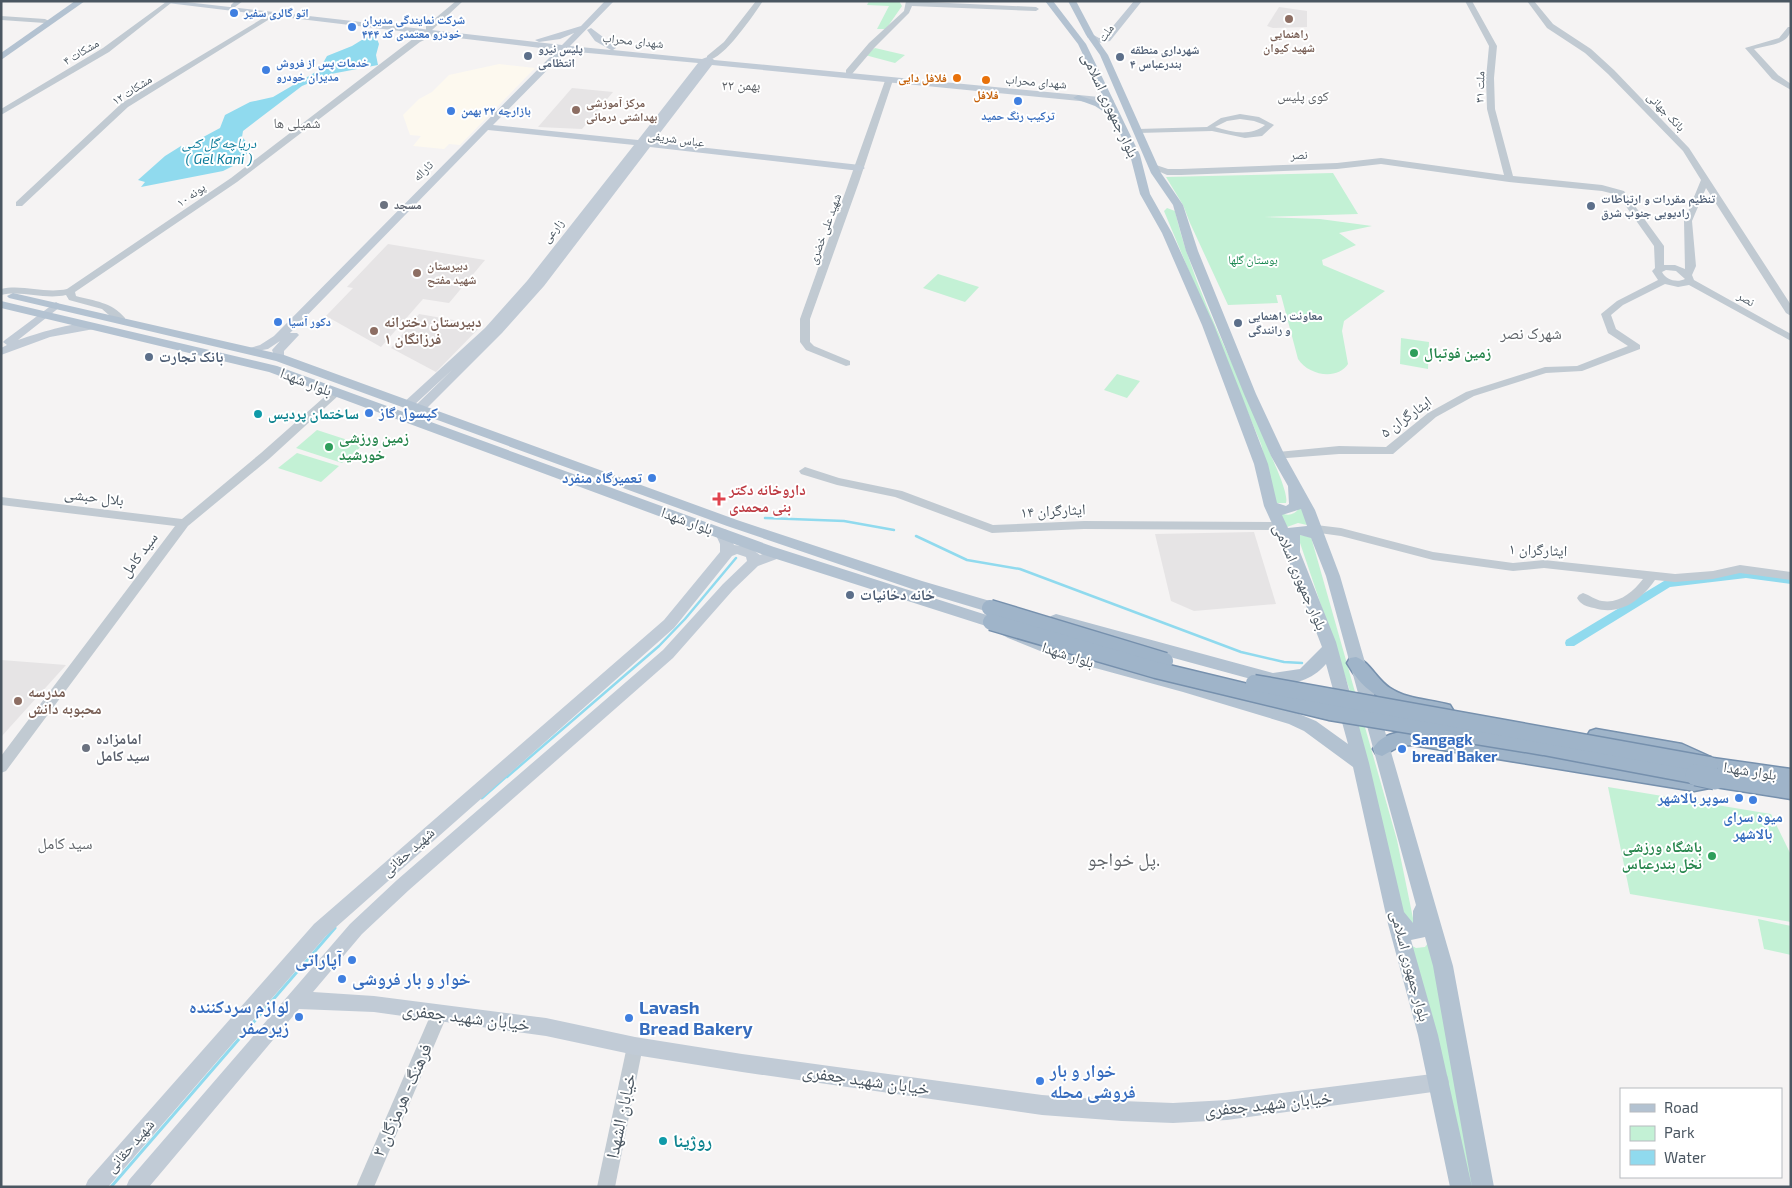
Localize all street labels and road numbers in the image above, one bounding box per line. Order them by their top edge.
street label: ملت [1094,21,1116,44]
street label: شهدای محراب [602,30,665,52]
street label: مشکات ۴ [60,35,101,67]
street label: بلوار جمهوری اسلامی [1077,49,1143,161]
street label: مشکات ۱۲ [109,71,154,107]
street label: شهدای محراب [1005,71,1067,92]
street label: ملت ۳۱ [1471,71,1487,103]
street label: بانک جهانی [1644,89,1689,135]
street label: عباس شریفی [647,127,705,150]
street label: نصر [1289,147,1308,161]
street label: ثاراله [409,157,436,183]
street label: پونه ۱۰ [173,179,209,210]
street label: شهید علی خضری [805,191,845,266]
street label: زارعی [538,215,567,246]
street label: نصر [1735,287,1758,309]
street label: بلوار شهدا [278,363,335,400]
street label: ایثارگران ۵ [1376,392,1436,442]
street label: بلال حبشی [63,483,125,511]
street label: ایثارگران ۱۴ [1020,499,1086,523]
street label: بلوار شهدا [659,502,716,539]
street label: بلوار جمهوری اسلامی [1268,521,1332,633]
street label: سید کامل [116,528,163,582]
street label: ایثارگران ۱ [1508,539,1568,561]
street label: بلوار شهدا [1040,637,1097,672]
street label: بلوار شهدا [1722,757,1778,784]
street label: شهید حقانی [377,823,439,881]
street label: بلوار جمهوری اسلامی [1386,908,1434,1024]
street label: خیابان شهید جعفری [401,997,531,1036]
street label: فرهنگ- هرمزگان ۳ [366,1039,437,1160]
street label: خیابان شهید جعفری [801,1059,931,1100]
street label: خیابان الشهدا [600,1071,641,1160]
street label: خیابان شهید جعفری [1203,1085,1333,1122]
street label: شهید حقانی [101,1115,159,1177]

